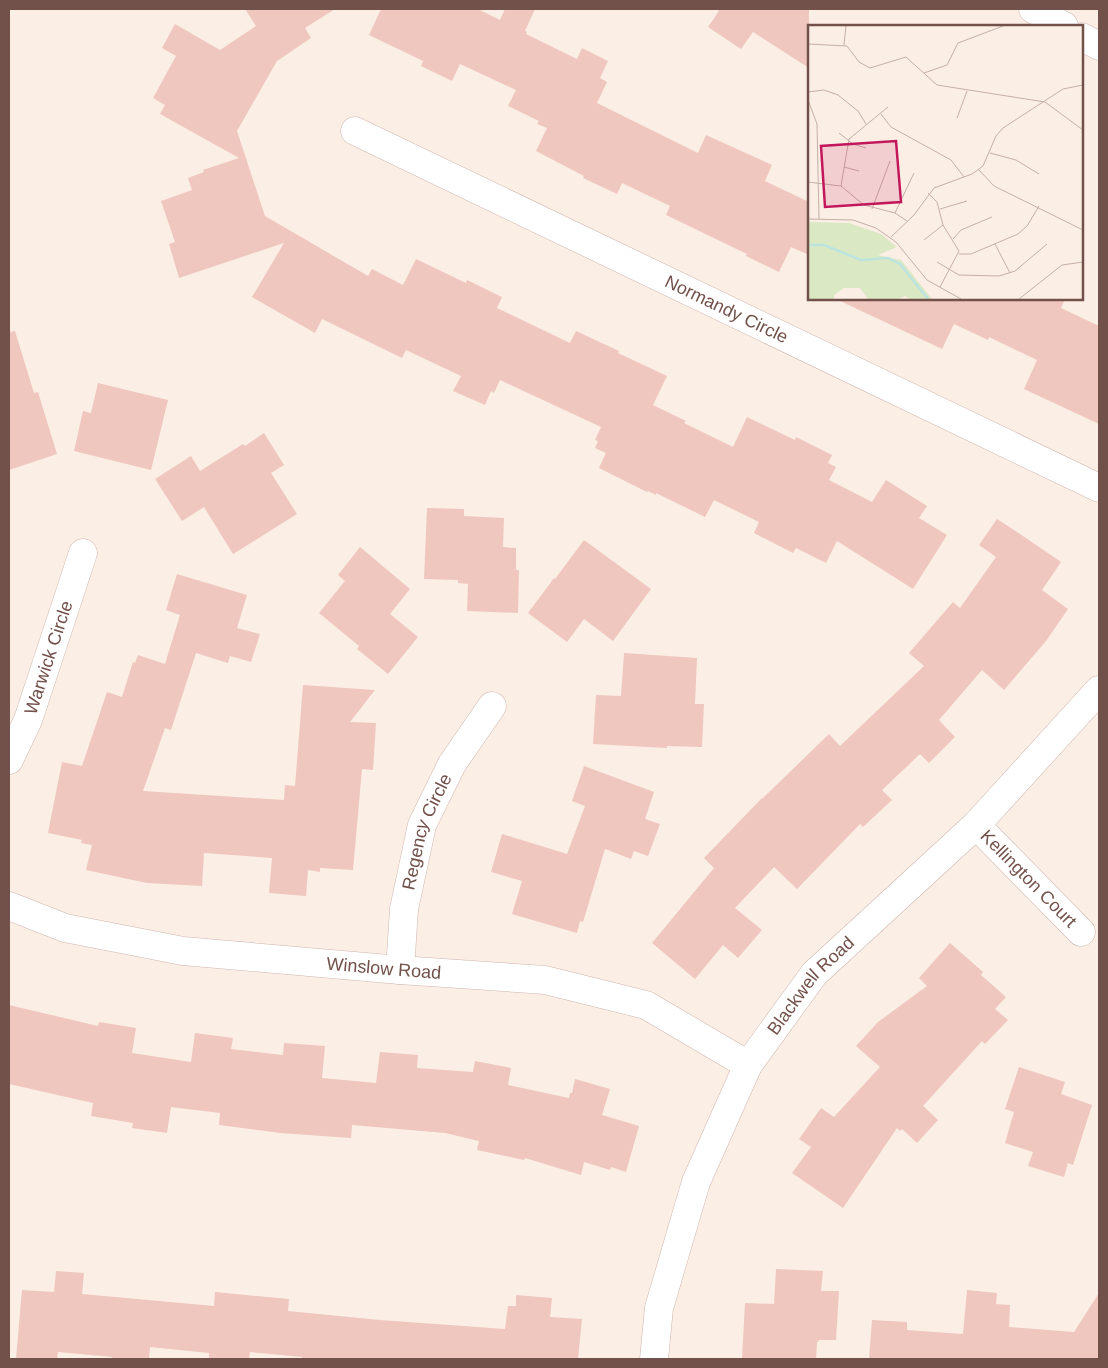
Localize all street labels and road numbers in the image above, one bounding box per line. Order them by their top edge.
street label: Normandy Circle [662,271,791,347]
street label: Warwick Circle [21,598,77,717]
street label: Regency Circle [398,770,456,892]
street label: Kellington Court [977,826,1081,931]
street label: Blackwell Road [763,932,858,1039]
street label: Winslow Road [326,954,442,983]

